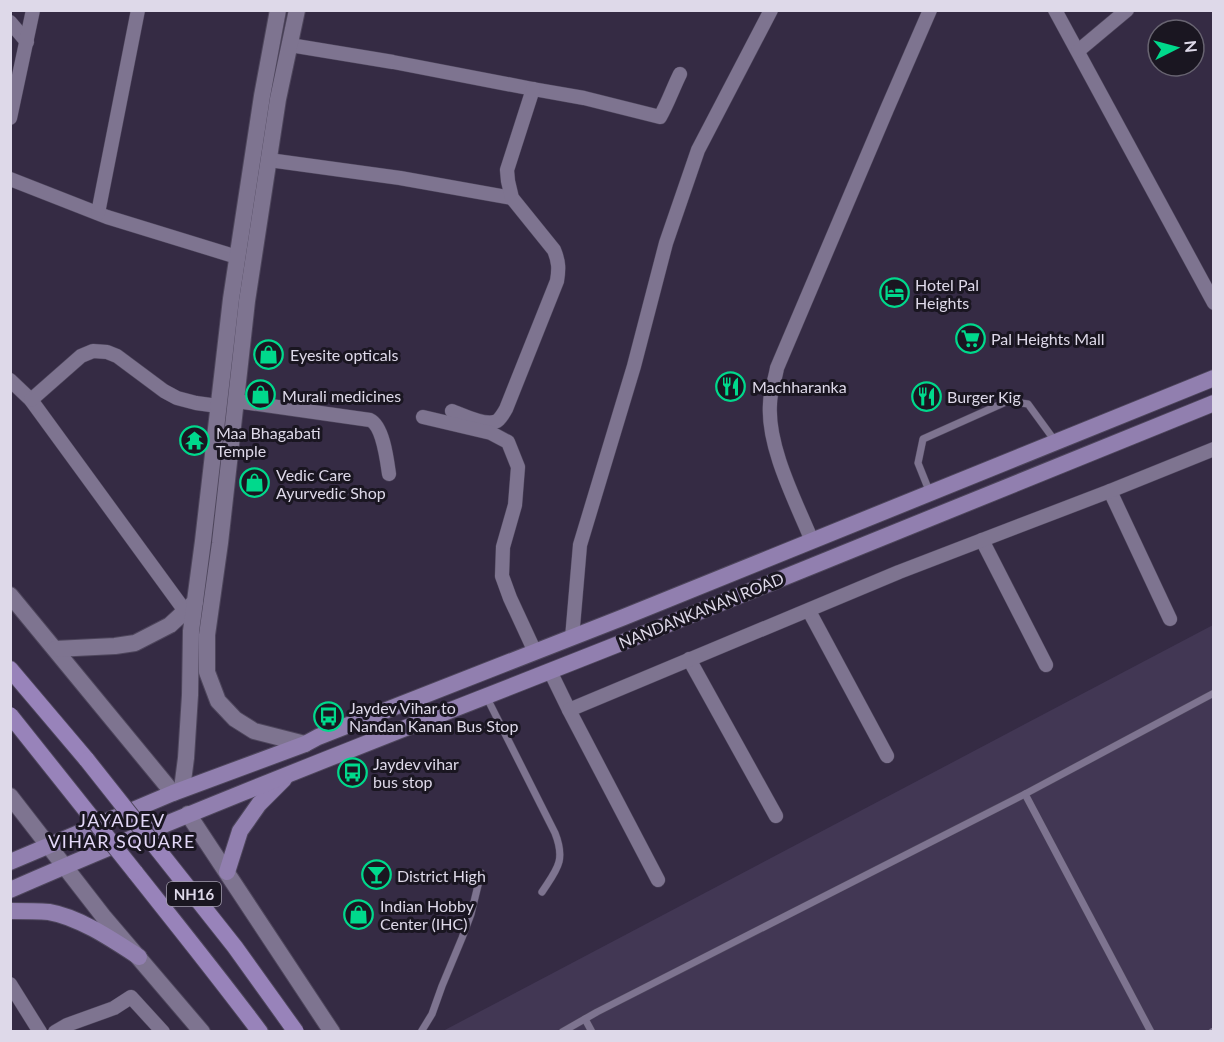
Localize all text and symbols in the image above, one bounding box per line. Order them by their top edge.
north arrow [1146,18,1206,78]
text: N [1181,39,1202,54]
place label: Hotel Pal Heights [915,275,979,312]
hotel icon: Hotel Pal Heights [878,277,910,309]
supermarket icon: Pal Heights Mall [954,322,986,354]
place label: Pal Heights Mall [991,329,1104,348]
shop icon: Eyesite opticals [253,338,285,370]
place label: Eyesite opticals [290,345,399,364]
restaurant icon: Machharanka [715,370,747,402]
place label: Machharanka [752,377,847,396]
shop icon: Murali medicines [245,379,277,411]
restaurant icon: Burger Kig [910,380,942,412]
place label: Murali medicines [282,386,401,405]
place label: Burger Kig [947,387,1021,406]
place label: Maa Bhagabati Temple [216,423,321,460]
temple icon: Maa Bhagabati Temple [179,425,211,457]
place label: Vedic Care Ayurvedic Shop [276,465,386,502]
shop icon: Vedic Care Ayurvedic Shop [239,467,271,499]
street label: NANDANKANAN ROAD [616,568,786,652]
place label: Jaydev Vihar to Nandan Kanan Bus Stop [349,698,518,735]
bus stop icon: Jaydev Vihar to Nandan Kanan Bus Stop [312,700,344,732]
place label: Jaydev vihar bus stop [373,754,459,791]
bus stop icon: Jaydev vihar bus stop [336,756,368,788]
district label: JAYADEV VIHAR SQUARE [48,809,196,852]
bar icon: District High [360,859,392,891]
place label: District High [397,866,486,885]
road number: NH16 [167,882,221,906]
place label: Indian Hobby Center (IHC) [380,896,475,933]
shop icon: Indian Hobby Center (IHC) [343,898,375,930]

